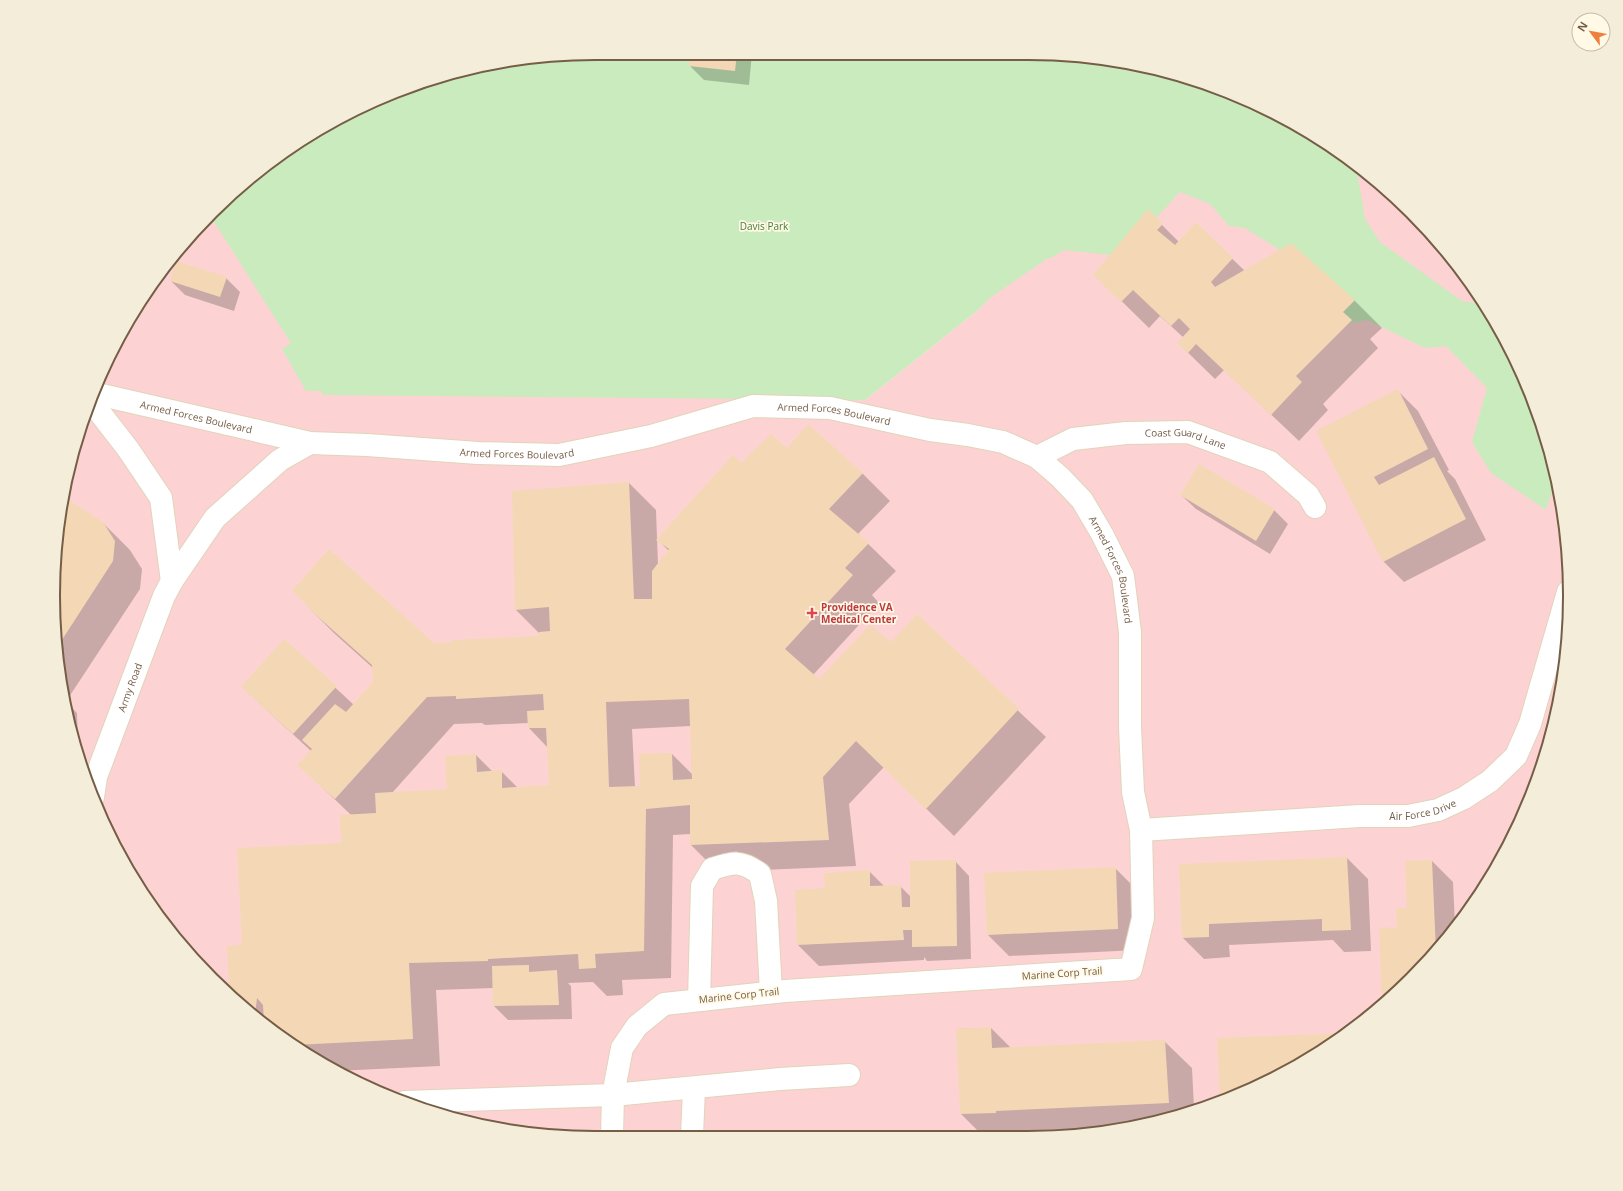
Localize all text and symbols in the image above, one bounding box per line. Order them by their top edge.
north arrow [1571,12,1611,52]
text: N [1573,19,1591,34]
park label: Davis Park [740,219,789,233]
street label: Armed Forces Boulevard [139,397,254,436]
street label: Armed Forces Boulevard [777,400,892,428]
street label: Coast Guard Lane [1145,425,1228,452]
street label: Armed Forces Boulevard [459,445,575,462]
street label: Armed Forces Boulevard [1086,513,1136,624]
place label: Providence VA Medical Center [821,600,897,626]
marker: Providence VA Medical Center [806,607,818,619]
street label: Army Road [114,661,145,714]
street label: Air Force Drive [1389,795,1459,823]
street label: Marine Corp Trail [1021,963,1103,983]
street label: Marine Corp Trail [698,984,780,1006]

